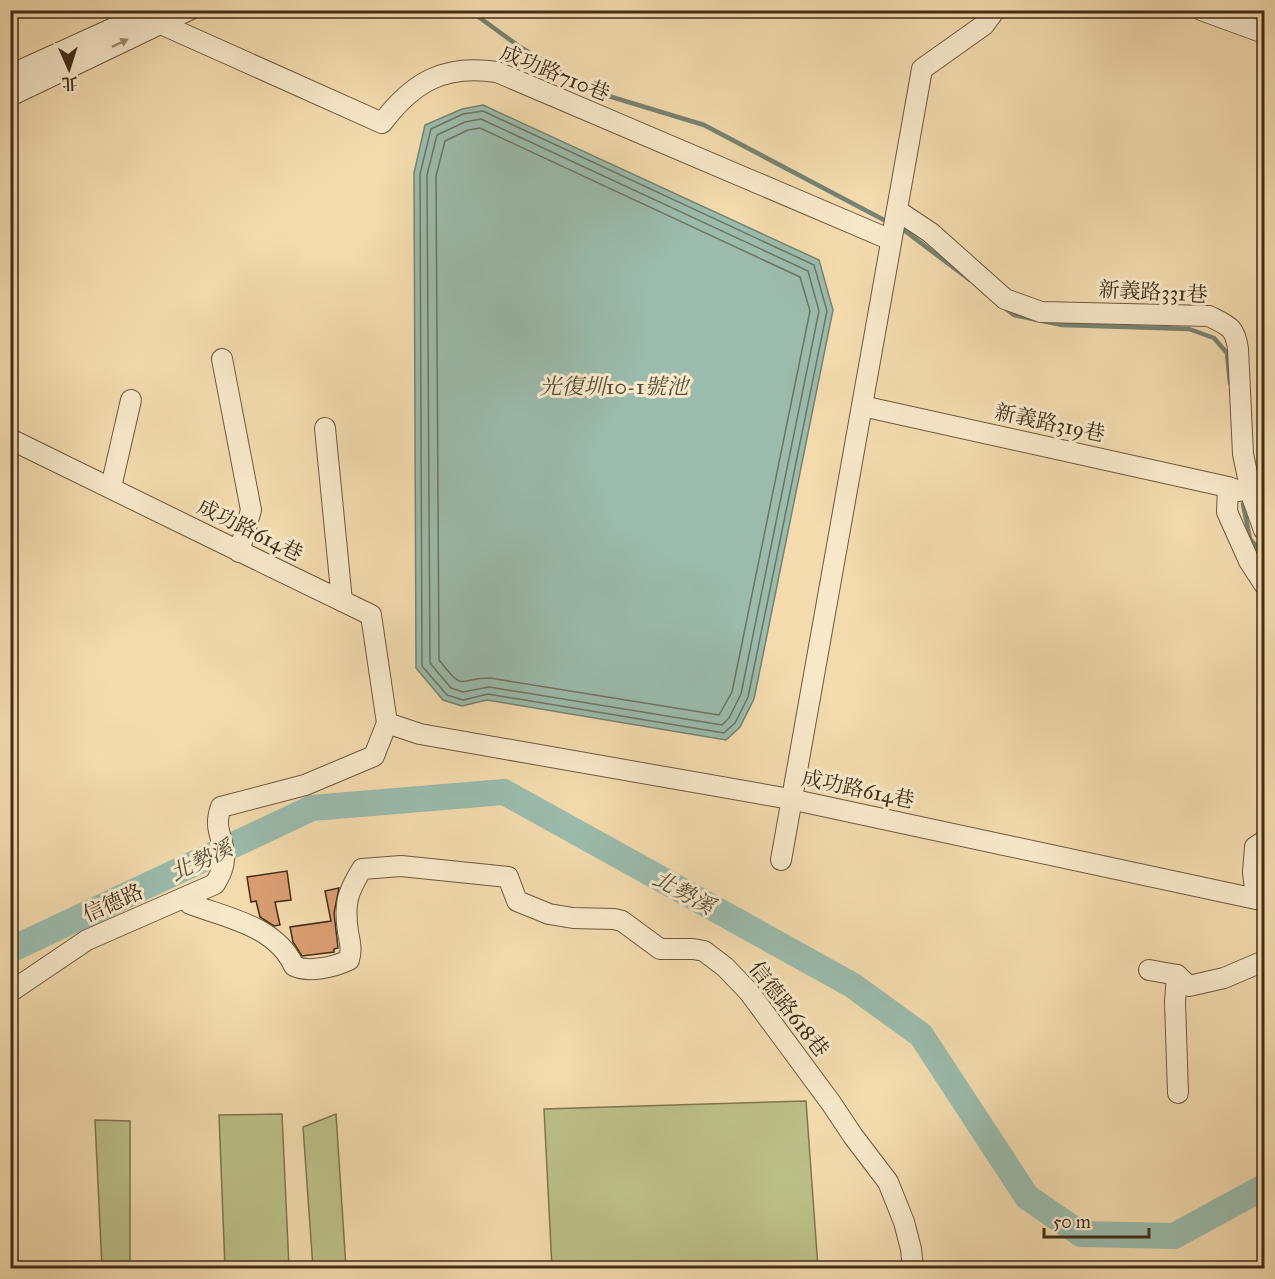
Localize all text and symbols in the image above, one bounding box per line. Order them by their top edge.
north arrow [39,39,99,99]
one-way arrow [112,39,129,48]
street label: 成功路710巷 [497,39,613,107]
text: 北 [61,74,78,93]
street label: 新義路331巷 [1098,276,1208,308]
water label: 光復圳10-1號池 [539,373,691,400]
street label: 新義路319巷 [993,399,1107,447]
street label: 成功路614巷 [193,493,307,567]
street label: 成功路614巷 [799,764,917,814]
water label: 北勢溪 [166,833,239,887]
water label: 北勢溪 [648,865,721,921]
street label: 信德路 [79,878,147,928]
street label: 信德路618巷 [744,956,834,1062]
scale bar [1044,1201,1149,1239]
text: 50 m [1053,1211,1091,1233]

